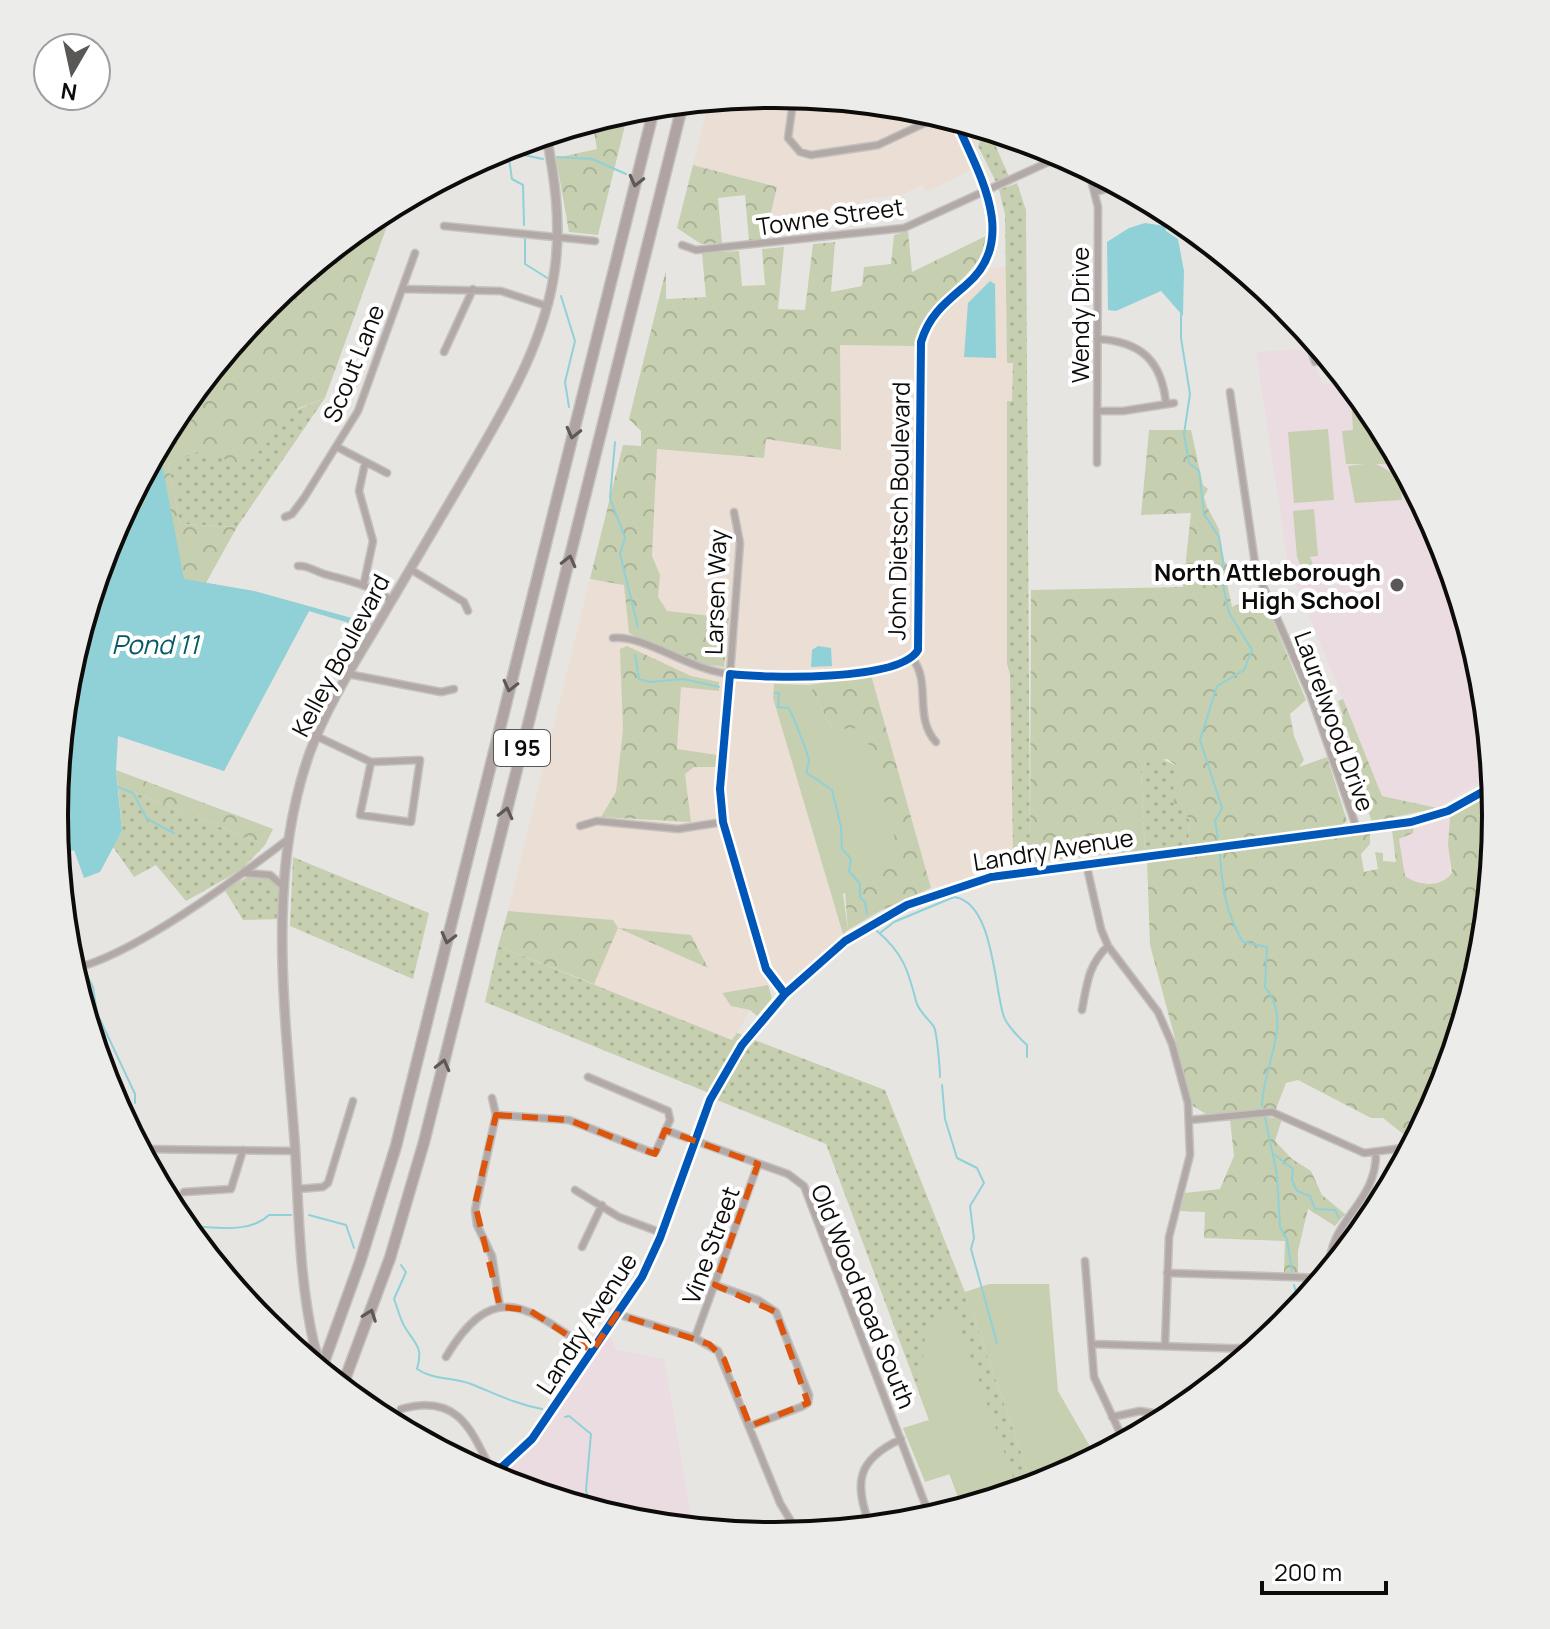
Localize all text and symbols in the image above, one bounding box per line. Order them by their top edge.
north arrow [32,32,112,112]
text: N [59,76,79,108]
one-way arrow [628,174,645,187]
street label: Towne Street [754,189,906,243]
street label: Wendy Drive [1063,247,1096,383]
street label: Scout Lane [314,299,392,427]
street label: John Dietsch Boulevard [879,381,917,641]
one-way arrow [565,426,582,440]
street label: Larsen Way [696,528,734,655]
one-way arrow [559,554,576,568]
place label: North Attleborough High School [1154,555,1381,616]
street label: Kelley Boulevard [283,568,397,742]
marker: North Attleborough High School [1388,576,1406,594]
water label: Pond 11 [111,626,200,662]
street label: Laurelwood Drive [1287,626,1383,816]
one-way arrow [503,678,520,692]
road number: I 95 [494,730,550,766]
one-way arrow [497,807,514,820]
street label: Landry Avenue [970,820,1136,878]
one-way arrow [440,931,457,944]
one-way arrow [434,1059,451,1073]
street label: Old Wood Road South [804,1179,924,1413]
street label: Vine Street [673,1182,747,1308]
street label: Landry Avenue [528,1246,644,1400]
one-way arrow [360,1308,377,1322]
scale bar [1262,1545,1386,1595]
text: 200 m [1274,1555,1342,1588]

